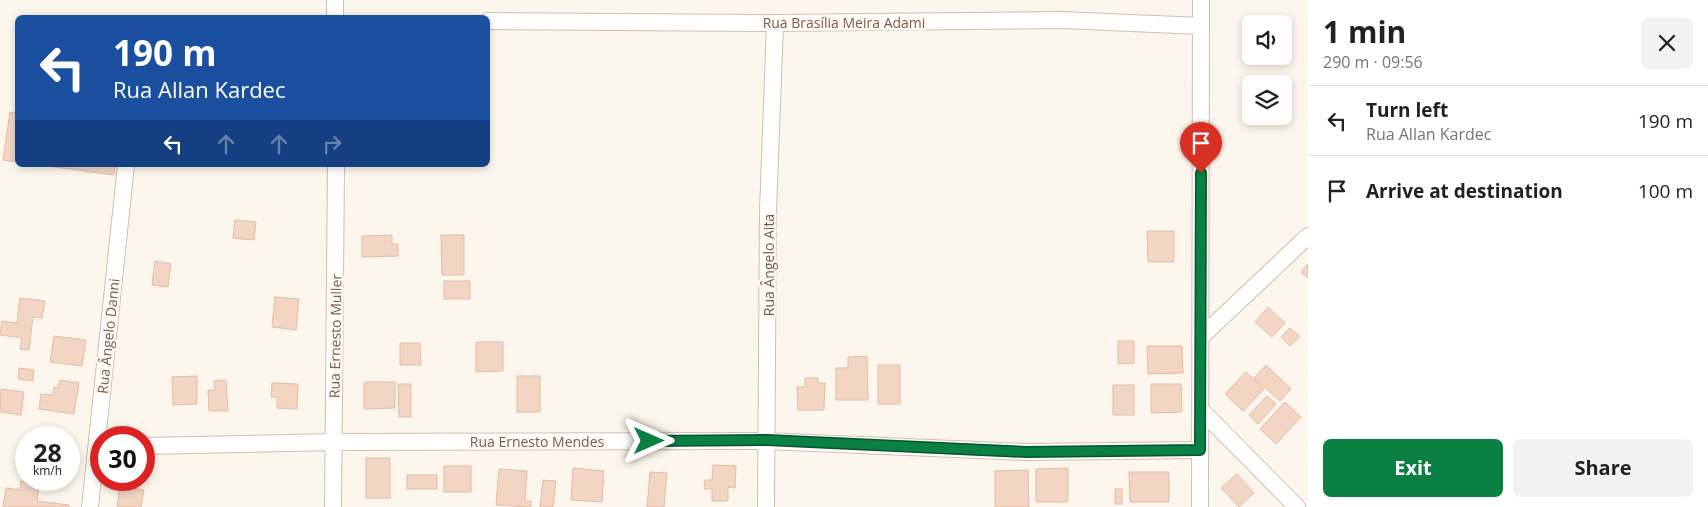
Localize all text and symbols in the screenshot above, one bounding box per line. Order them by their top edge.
text: 1 min [1323,11,1406,52]
street label: Rua Brasília Meira Adami [763,13,925,32]
map controls [1242,15,1292,125]
button: sound [1242,15,1292,65]
button: close [1641,17,1693,69]
text: 190 m [113,29,217,76]
icon: left [30,35,95,100]
text: 290 m · 09:56 [1323,51,1423,73]
text: Rua Allan Kardec [113,74,286,104]
button: layers [1242,75,1292,125]
text: Turn left [1366,97,1448,123]
icon: left [1323,107,1351,135]
text: 190 m [1638,108,1693,134]
pin [1180,122,1222,173]
text: Rua Allan Kardec [1366,123,1491,145]
icon: arrive [1187,129,1215,157]
icon: left [159,130,187,158]
icon: ahead [212,130,240,158]
icon: ahead [265,130,293,158]
icon: right [318,130,346,158]
icon: arrive [1323,177,1351,205]
text: Arrive at destination [1366,178,1563,204]
text: 100 m [1638,178,1693,204]
street label: Rua Ângelo Aita [759,214,778,316]
street label: Rua Ernesto Muller [324,273,346,398]
street label: Rua Ângelo Danni [93,277,123,395]
position arrow [622,414,674,466]
speed limit sign: 30 [90,426,155,491]
street label: Rua Ernesto Mendes [470,432,605,451]
text: 28 [33,435,62,469]
button: Exit [1323,439,1503,497]
button: Share [1513,439,1693,497]
text: km/h [33,462,62,479]

